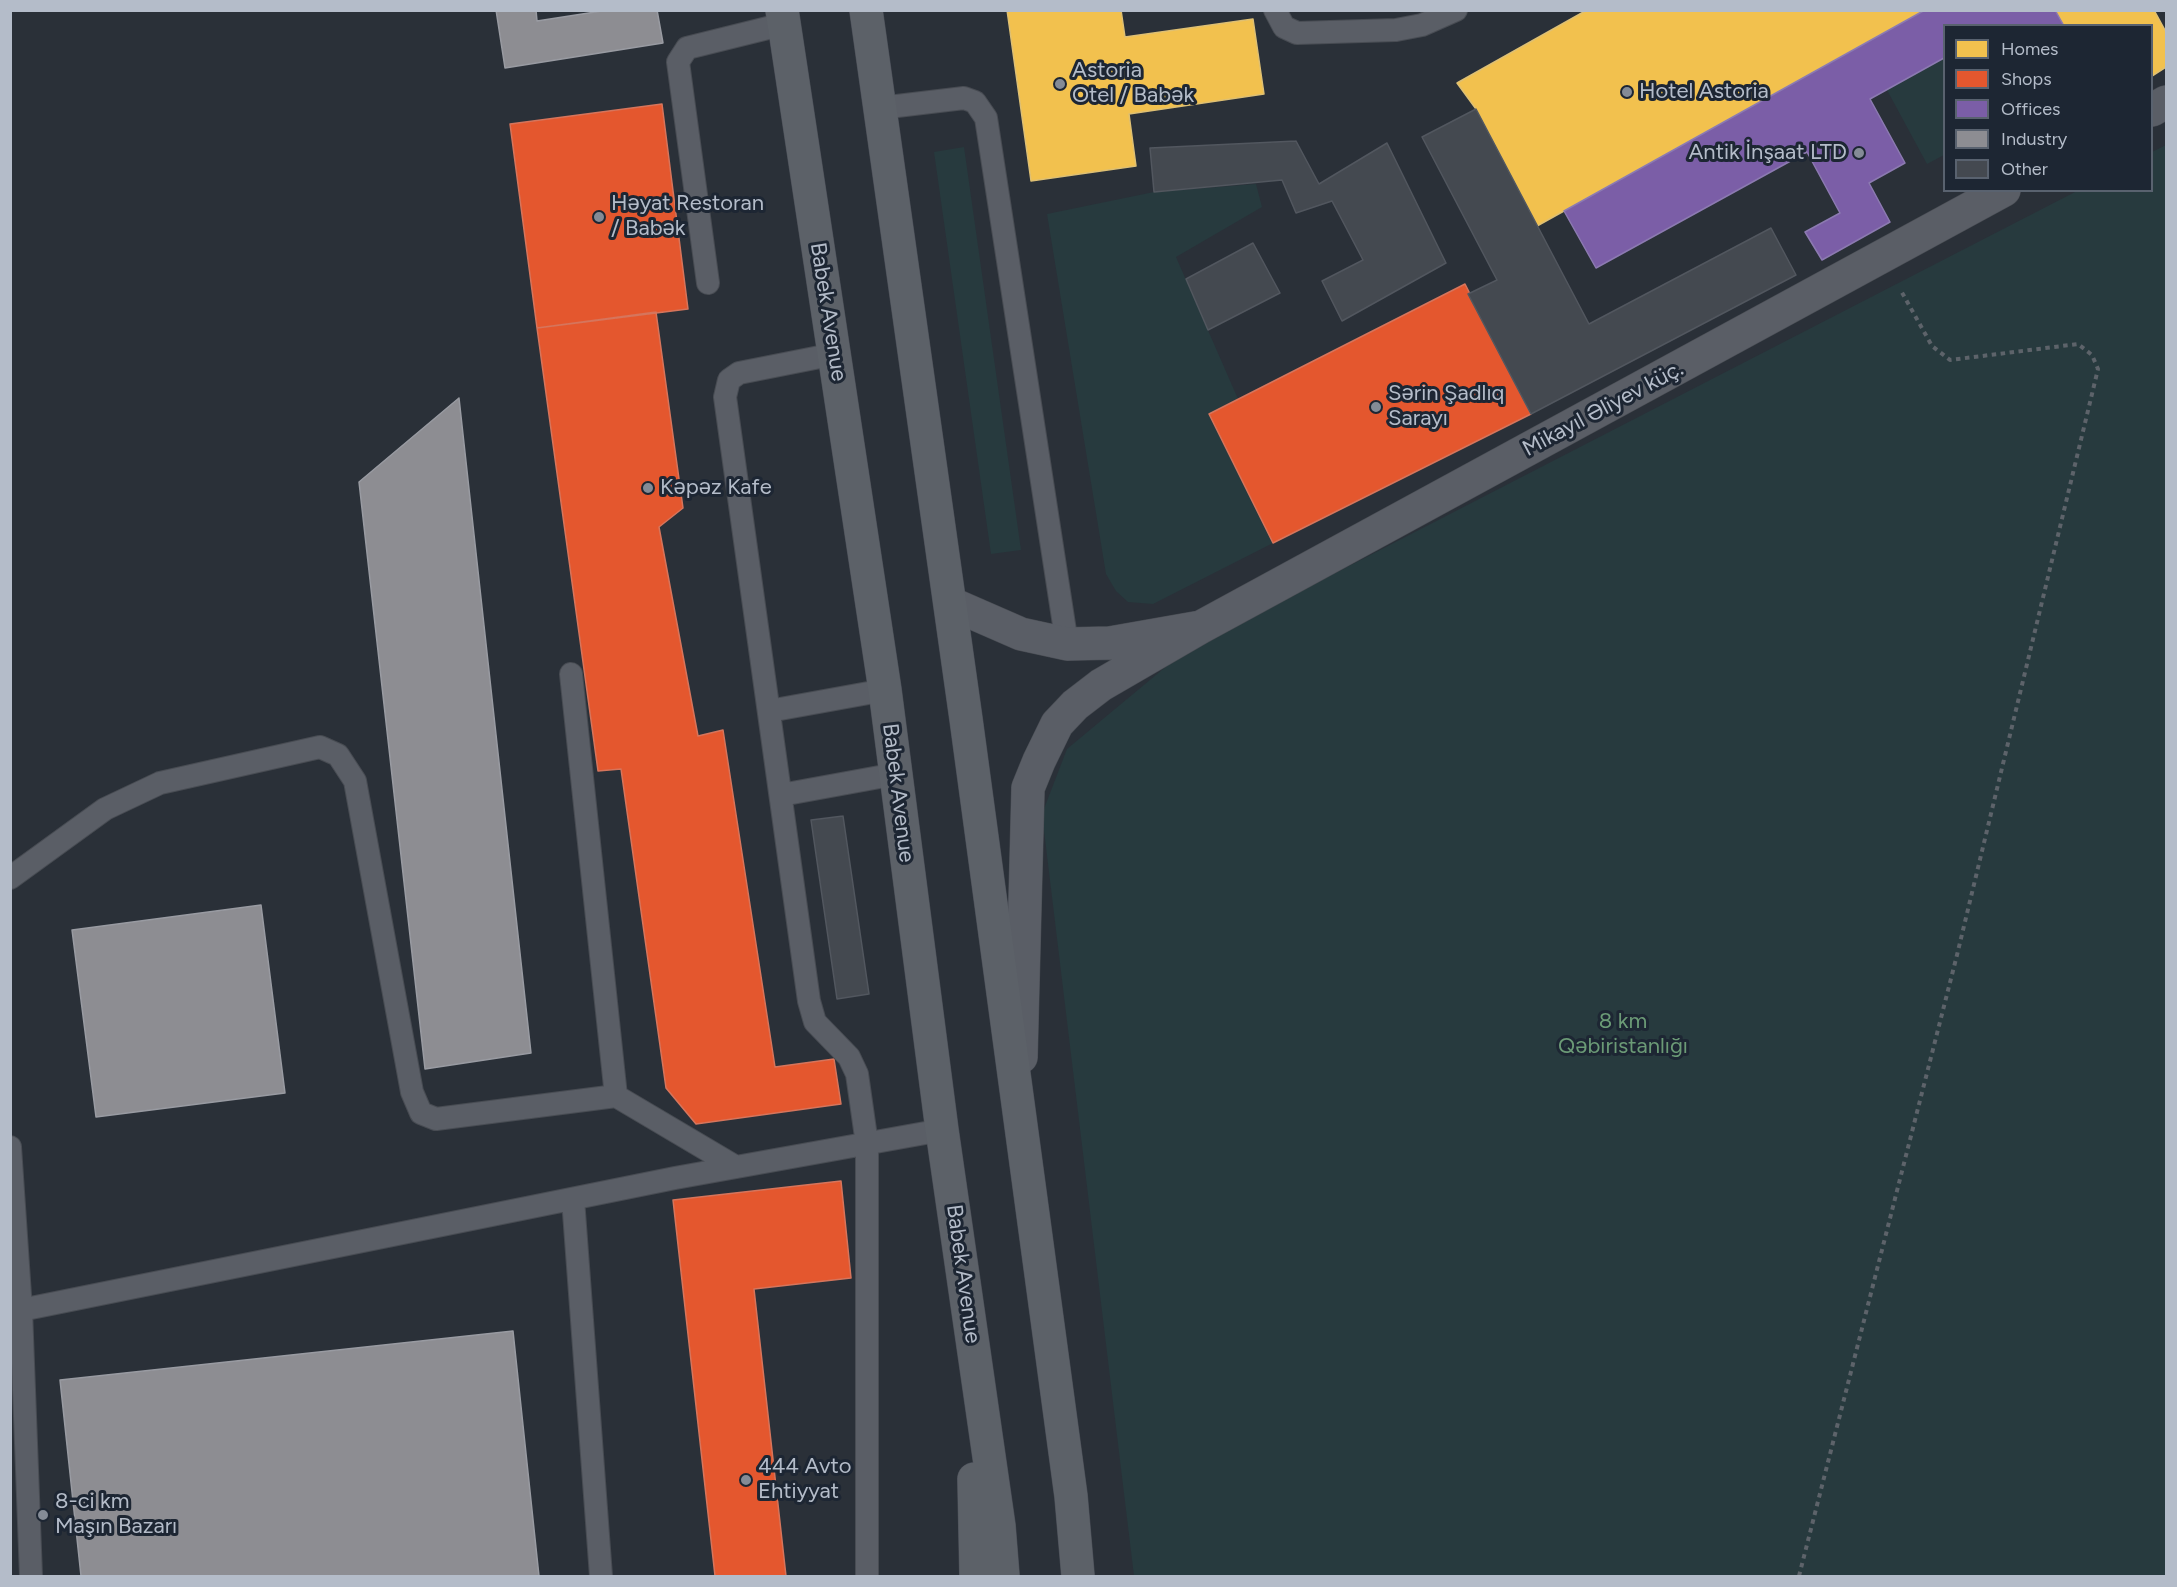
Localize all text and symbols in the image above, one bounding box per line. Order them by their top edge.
legend [1943,24,2153,192]
text: Homes [2001,38,2059,60]
place label: Astoria Otel / Babək [1072,58,1194,110]
text: Shops [2001,68,2052,90]
marker: Astoria Otel / Babək [1053,77,1067,91]
place label: Hotel Astoria [1639,79,1769,105]
marker: Hotel Astoria [1620,85,1634,99]
text: Offices [2001,98,2060,120]
text: Industry [2001,128,2067,150]
place label: Antik İnşaat LTD [1688,140,1847,166]
marker: Antik İnşaat LTD [1852,146,1866,160]
text: Other [2001,158,2048,180]
place label: Həyat Restoran / Babək [611,191,764,242]
marker: Həyat Restoran / Babək [592,210,606,224]
street label: Babek Avenue [804,241,852,383]
street label: Mikayıl Əliyev küç. [1518,356,1688,462]
place label: Sərin Şadlıq Sarayı [1388,381,1504,433]
marker: Sərin Şadlıq Sarayı [1369,400,1383,414]
place label: Kəpəz Kafe [660,475,772,501]
marker: Kəpəz Kafe [641,481,655,495]
street label: Babek Avenue [876,722,920,864]
park label: 8 km Qəbiristanlığı [1558,1009,1688,1060]
street label: Babek Avenue [940,1203,986,1345]
place label: 444 Avto Ehtiyyat [758,1454,852,1506]
marker: 444 Avto Ehtiyyat [739,1473,753,1487]
place label: 8-ci km Maşın Bazarı [55,1489,177,1540]
marker: 8-ci km Maşın Bazarı [36,1508,50,1522]

